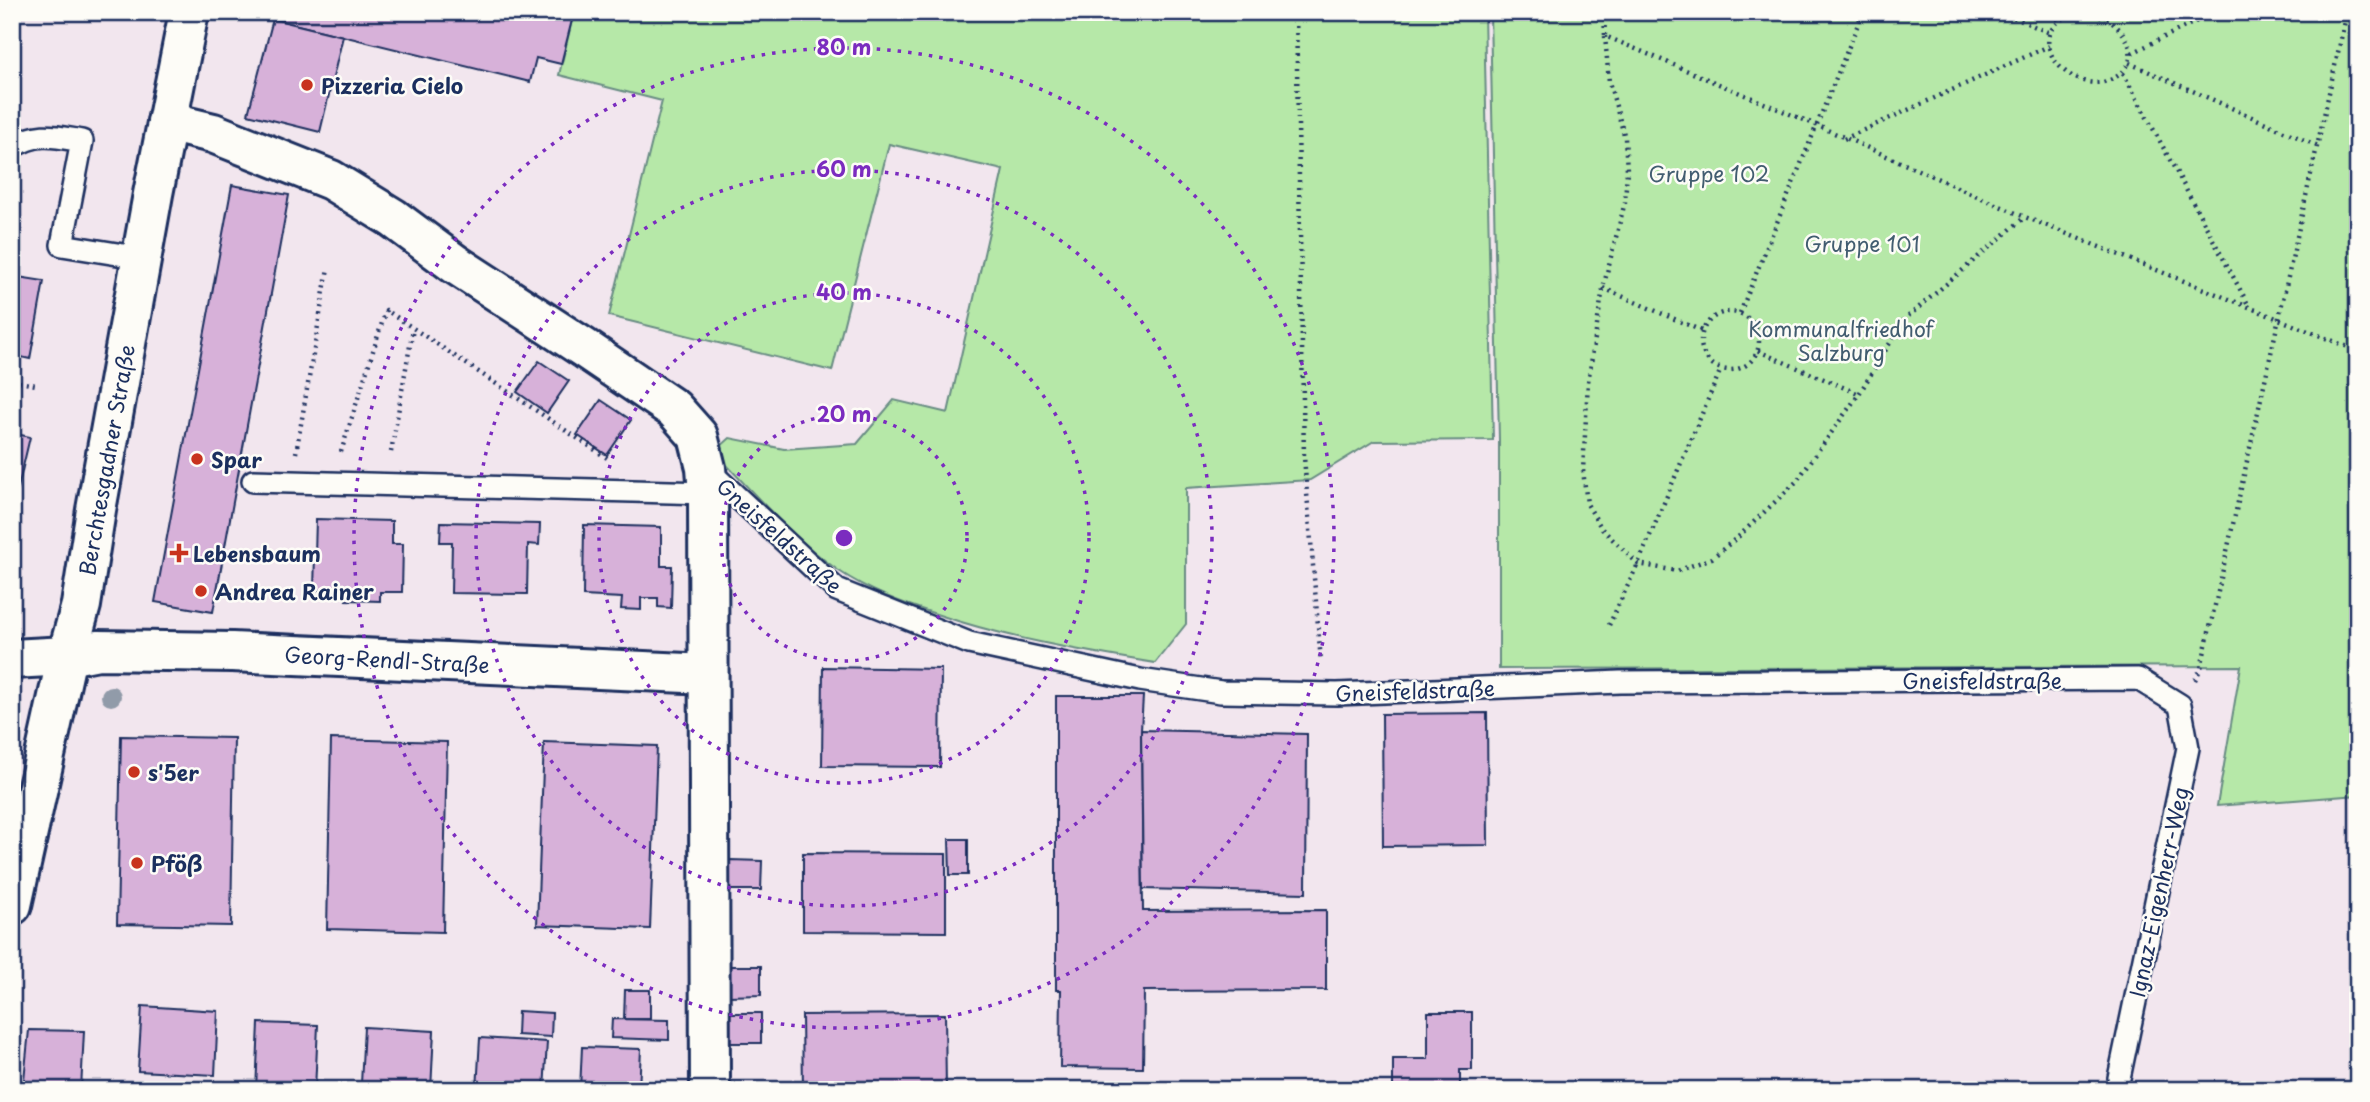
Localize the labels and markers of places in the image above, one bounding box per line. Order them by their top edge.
place label: Pizzeria Cielo [321,69,463,101]
marker: Pizzeria Cielo [299,77,315,93]
place label: Spar [211,443,262,475]
marker: Spar [189,451,205,467]
centre of rings [832,526,856,550]
place label: Lebensbaum [193,537,321,569]
marker: Lebensbaum [171,545,187,561]
place label: Andrea Rainer [215,575,374,607]
marker: Andrea Rainer [193,583,209,599]
place label: s'5er [148,756,199,788]
marker: s'5er [126,764,142,780]
place label: Pföß [151,847,203,879]
marker: Pföß [129,855,145,871]

